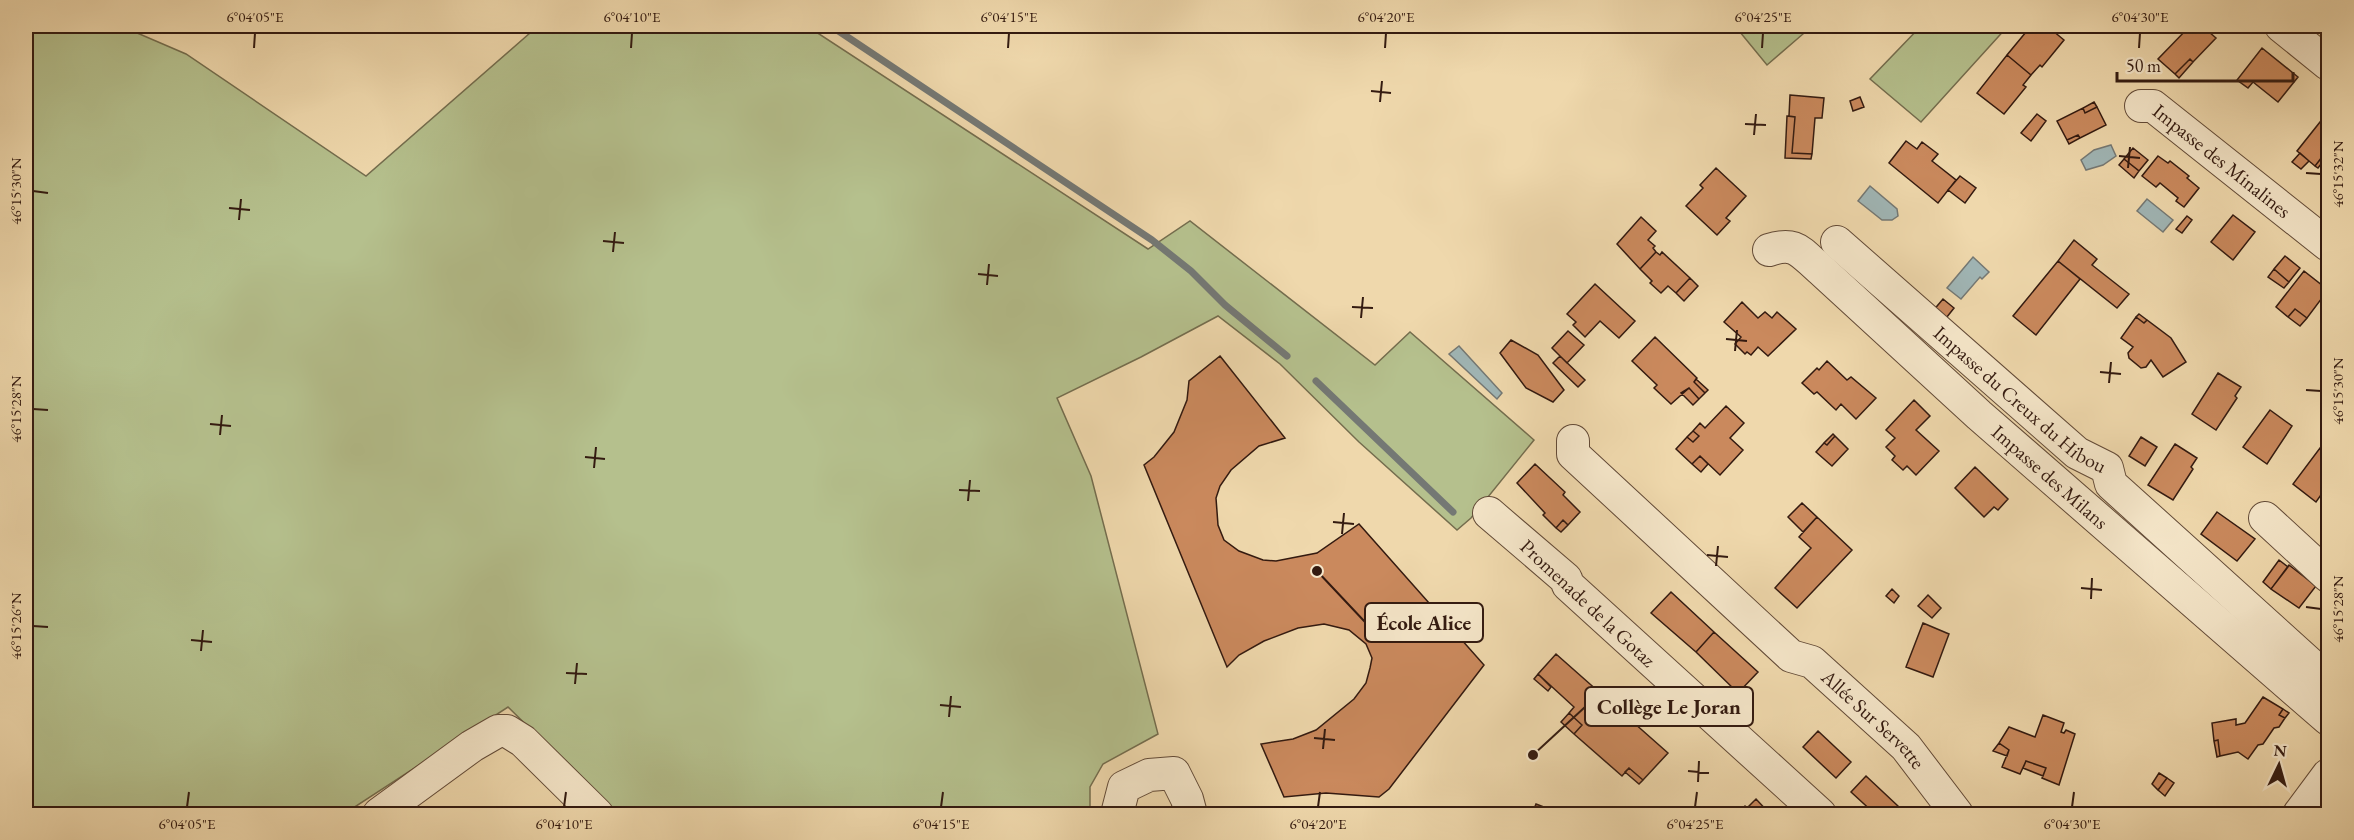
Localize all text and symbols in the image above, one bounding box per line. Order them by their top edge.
text: 6°04'05"E [227,7,284,26]
text: 6°04'10"E [604,7,661,26]
text: 6°04'15"E [981,7,1038,26]
text: 6°04'20"E [1358,7,1415,26]
text: 6°04'25"E [1735,7,1792,26]
text: 6°04'30"E [2112,7,2169,26]
scale bar [2117,45,2292,83]
text: 50 m [2126,54,2161,77]
street label: Impasse des Minalines [2147,98,2296,224]
text: 46°15'32"N [2328,140,2347,208]
text: 46°15'30"N [6,157,25,225]
street label: Impasse du Creux du Hibou [1928,320,2111,479]
text: 46°15'30"N [2328,357,2347,425]
text: 46°15'28"N [6,375,25,443]
street label: Impasse des Milans [1986,419,2114,535]
street label: Promenade de la Gotaz [1515,533,1662,673]
text: 46°15'28"N [2328,575,2347,643]
text: 46°15'26"N [6,592,25,660]
callout: École Alice [1365,603,1483,642]
text: École Alice [1377,609,1472,636]
street label: Allée Sur Servette [1815,663,1931,774]
callout: Collège Le Joran [1585,687,1753,726]
text: Collège Le Joran [1597,693,1741,720]
north arrow [2249,735,2309,795]
text: N [2273,740,2288,762]
text: 6°04'05"E [159,814,216,833]
text: 6°04'10"E [536,814,593,833]
text: 6°04'15"E [913,814,970,833]
text: 6°04'20"E [1290,814,1347,833]
text: 6°04'25"E [1667,814,1724,833]
text: 6°04'30"E [2044,814,2101,833]

